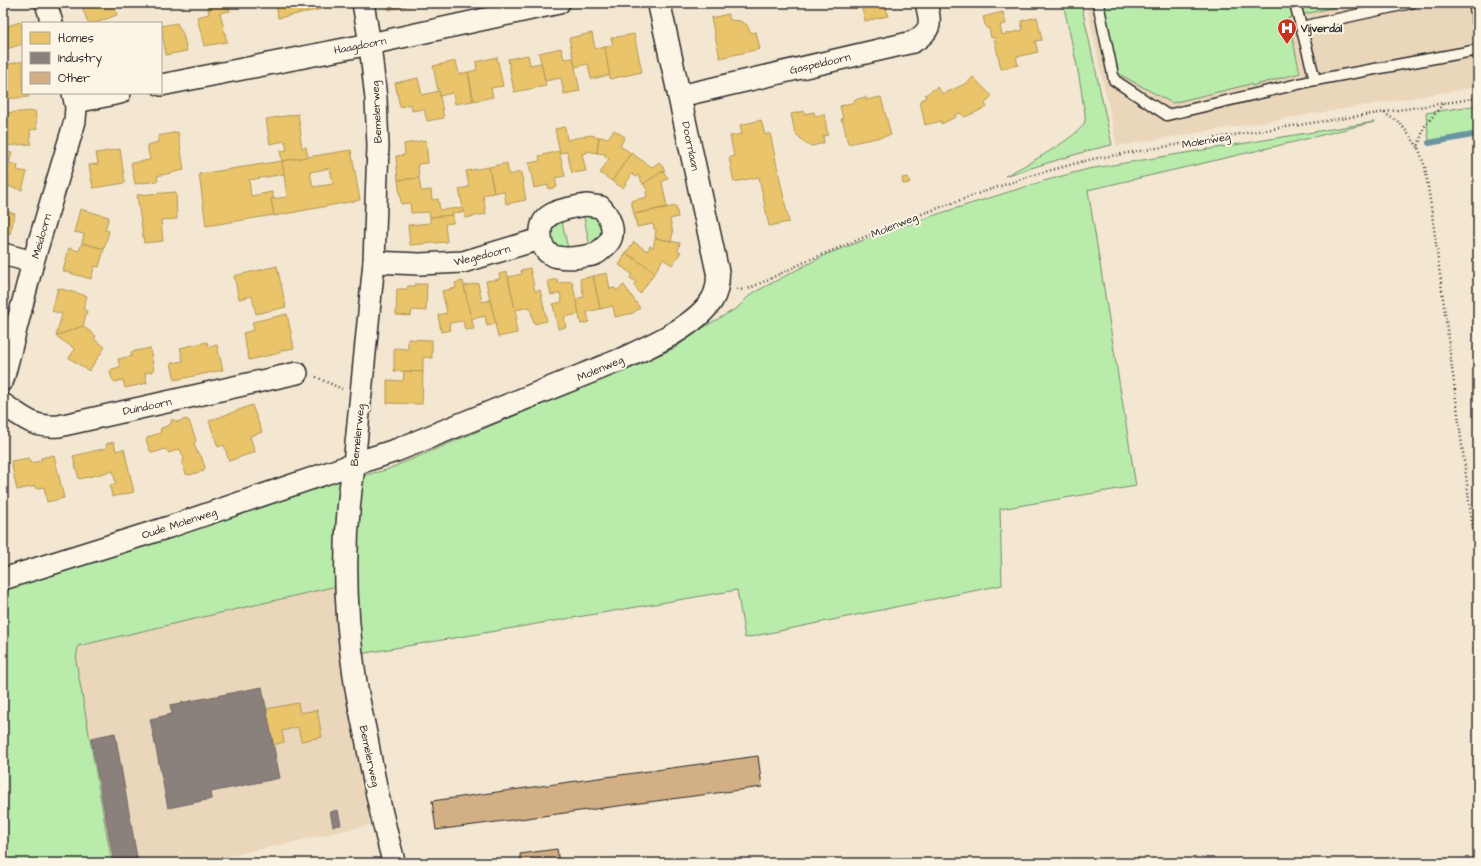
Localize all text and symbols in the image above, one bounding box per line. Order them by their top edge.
hospital icon: Vijverdal [1276,17,1298,45]
place label: Vijverdal [1300,21,1342,37]
legend [22,22,162,94]
text: Homes [58,30,94,47]
street label: Haagdoorn [333,33,388,59]
street label: Gaspeldoorn [788,49,853,78]
text: Industry [58,50,103,68]
text: Other [58,70,90,87]
street label: Bemelerweg [367,80,387,144]
street label: Doornlaan [678,120,703,172]
street label: Molenweg [1181,129,1232,153]
street label: Molenweg [869,209,920,243]
street label: Meidoorn [28,211,55,260]
street label: Wegedoorn [452,241,513,271]
street label: Molenweg [575,352,626,386]
street label: Duindoorn [121,394,173,419]
street label: Bemelerweg [347,403,369,467]
street label: Oude Molenweg [140,504,219,544]
street label: Bemelerweg [355,724,383,789]

